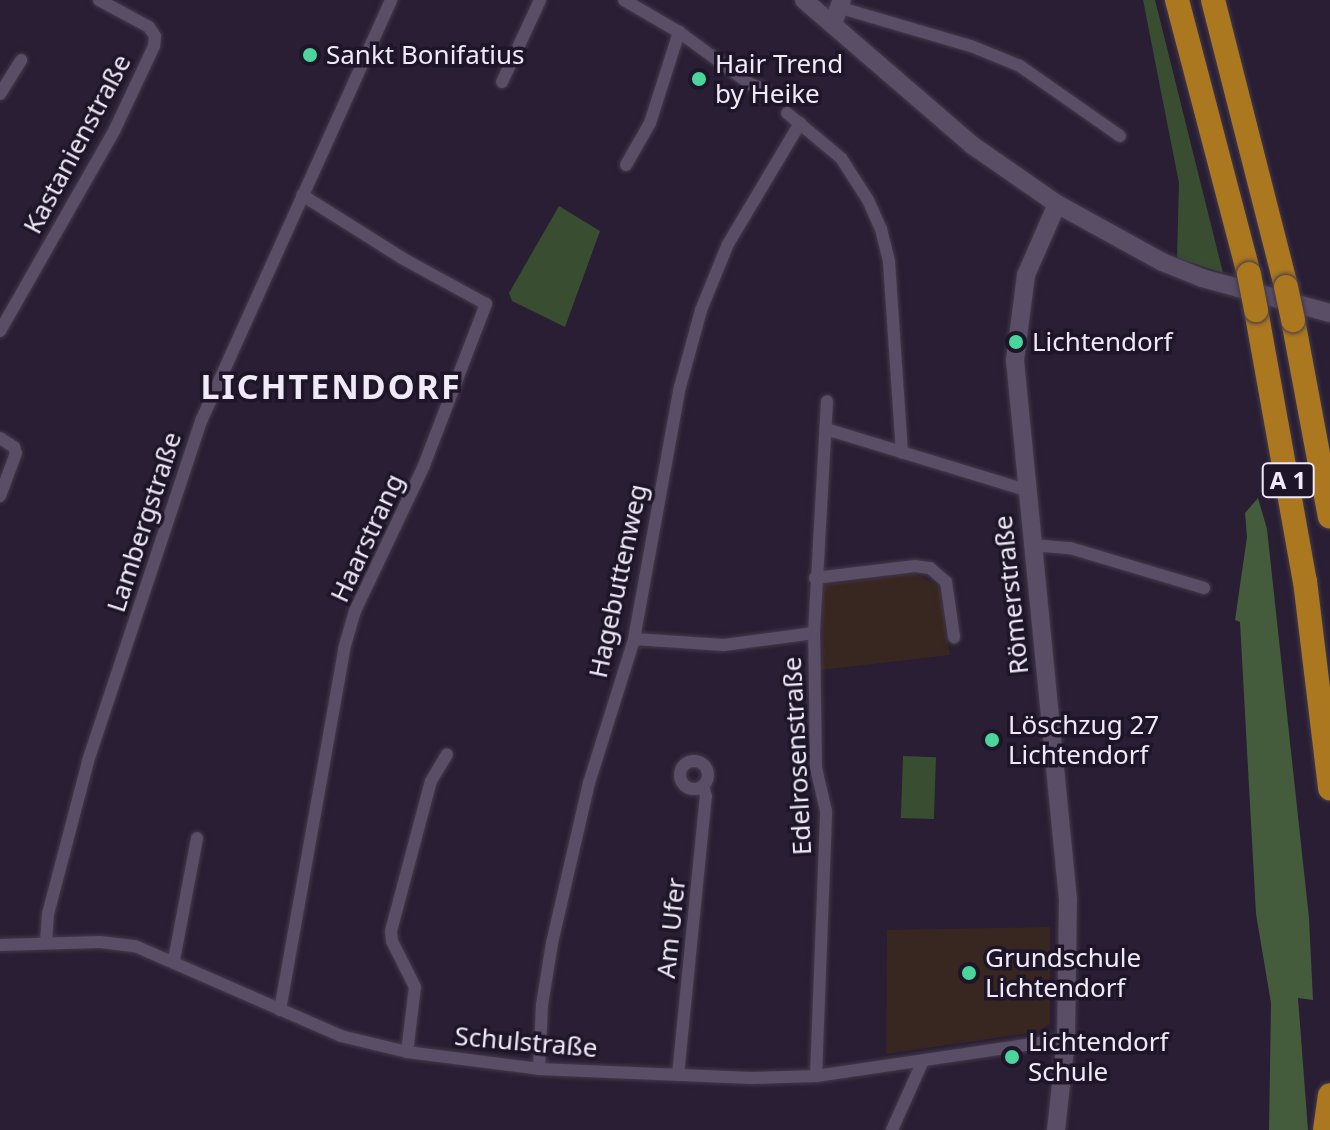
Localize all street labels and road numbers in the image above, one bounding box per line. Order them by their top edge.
street label: Kastanienstraße [17,49,137,239]
street label: Lambergstraße [100,428,188,616]
road number: A 1 [1260,460,1316,500]
street label: Haarstrang [324,469,410,607]
street label: Hagebuttenweg [582,481,654,681]
street label: Römerstraße [987,514,1035,676]
street label: Edelrosenstraße [776,656,818,856]
street label: Am Ufer [650,876,692,980]
street label: Schulstraße [453,1020,599,1064]

